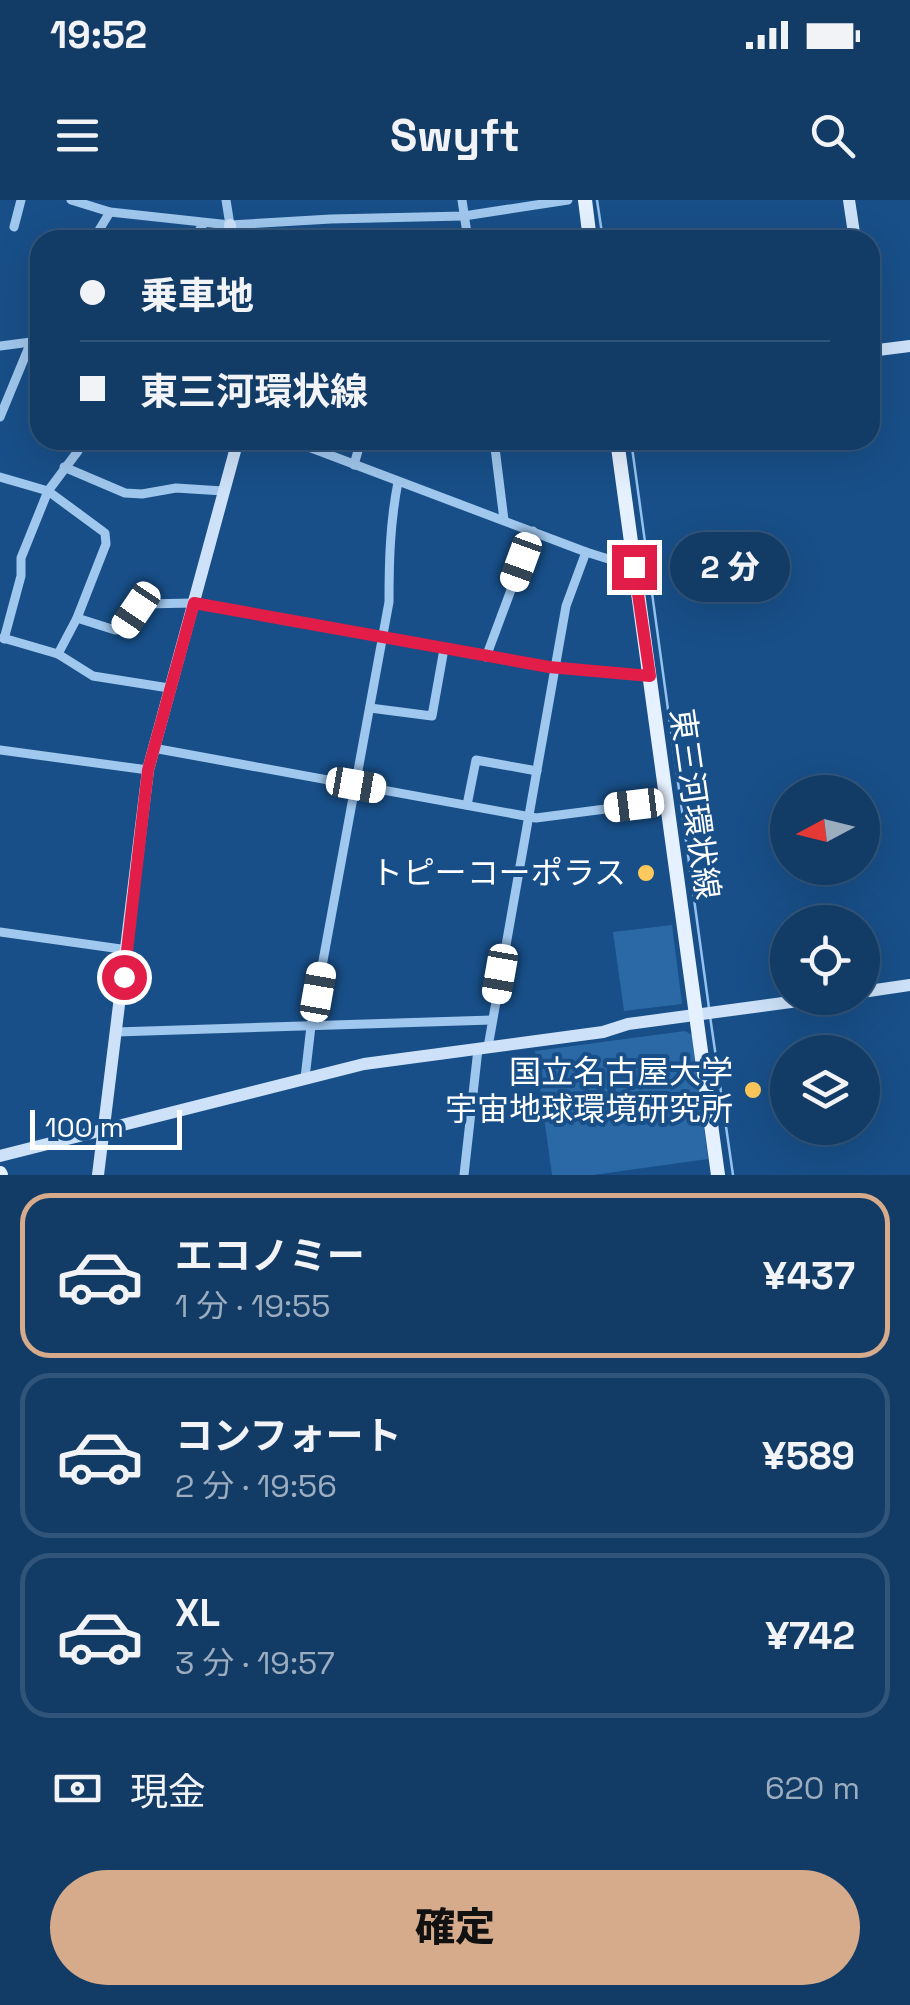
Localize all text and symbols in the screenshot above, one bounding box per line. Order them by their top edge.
text: 19:52 [50,11,147,59]
text: Swyft [390,107,520,164]
icon: menu [50,108,105,163]
icon: search [805,108,860,163]
text: 乗車地 [140,272,254,320]
text: 東三河環状線 [140,368,368,416]
car [497,529,545,595]
callout: 2 分 [669,532,789,602]
route end [612,545,657,590]
text: 2 分 [700,547,760,587]
car [107,577,165,643]
street label: 東三河環状線 [662,706,728,902]
car [324,765,388,805]
north arrow [770,775,880,885]
map controls [770,775,880,1145]
car [602,786,666,824]
place label: トピーコーポラス [371,853,626,893]
marker: トピーコーポラス [635,862,657,884]
button: locate [770,905,880,1015]
car [480,942,520,1006]
route start [102,955,147,1000]
car [298,960,338,1024]
button: layers [770,1035,880,1145]
place label: 国立名古屋大学 宇宙地球環境研究所 [445,1052,733,1129]
marker: 国立名古屋大学 宇宙地球環境研究所 [742,1079,764,1101]
scale bar [30,1105,182,1150]
text: 100 m [45,1109,124,1145]
icon: car [55,1231,145,1321]
text: エコノミー [175,1232,365,1280]
text: ¥437 [763,1252,855,1300]
text: 1 分 · 19:55 [175,1286,330,1326]
icon: car [55,1411,145,1501]
text: コンフォート [175,1412,402,1460]
text: ¥589 [762,1432,855,1480]
text: 2 分 · 19:56 [175,1466,337,1506]
text: XL [175,1589,220,1637]
icon: car [55,1591,145,1681]
text: ¥742 [765,1612,855,1660]
text: 3 分 · 19:57 [175,1643,335,1683]
icon: cash [50,1761,105,1816]
text: 現金 [130,1768,206,1816]
text: 620 m [765,1768,860,1808]
button: 確定 [50,1870,860,1985]

